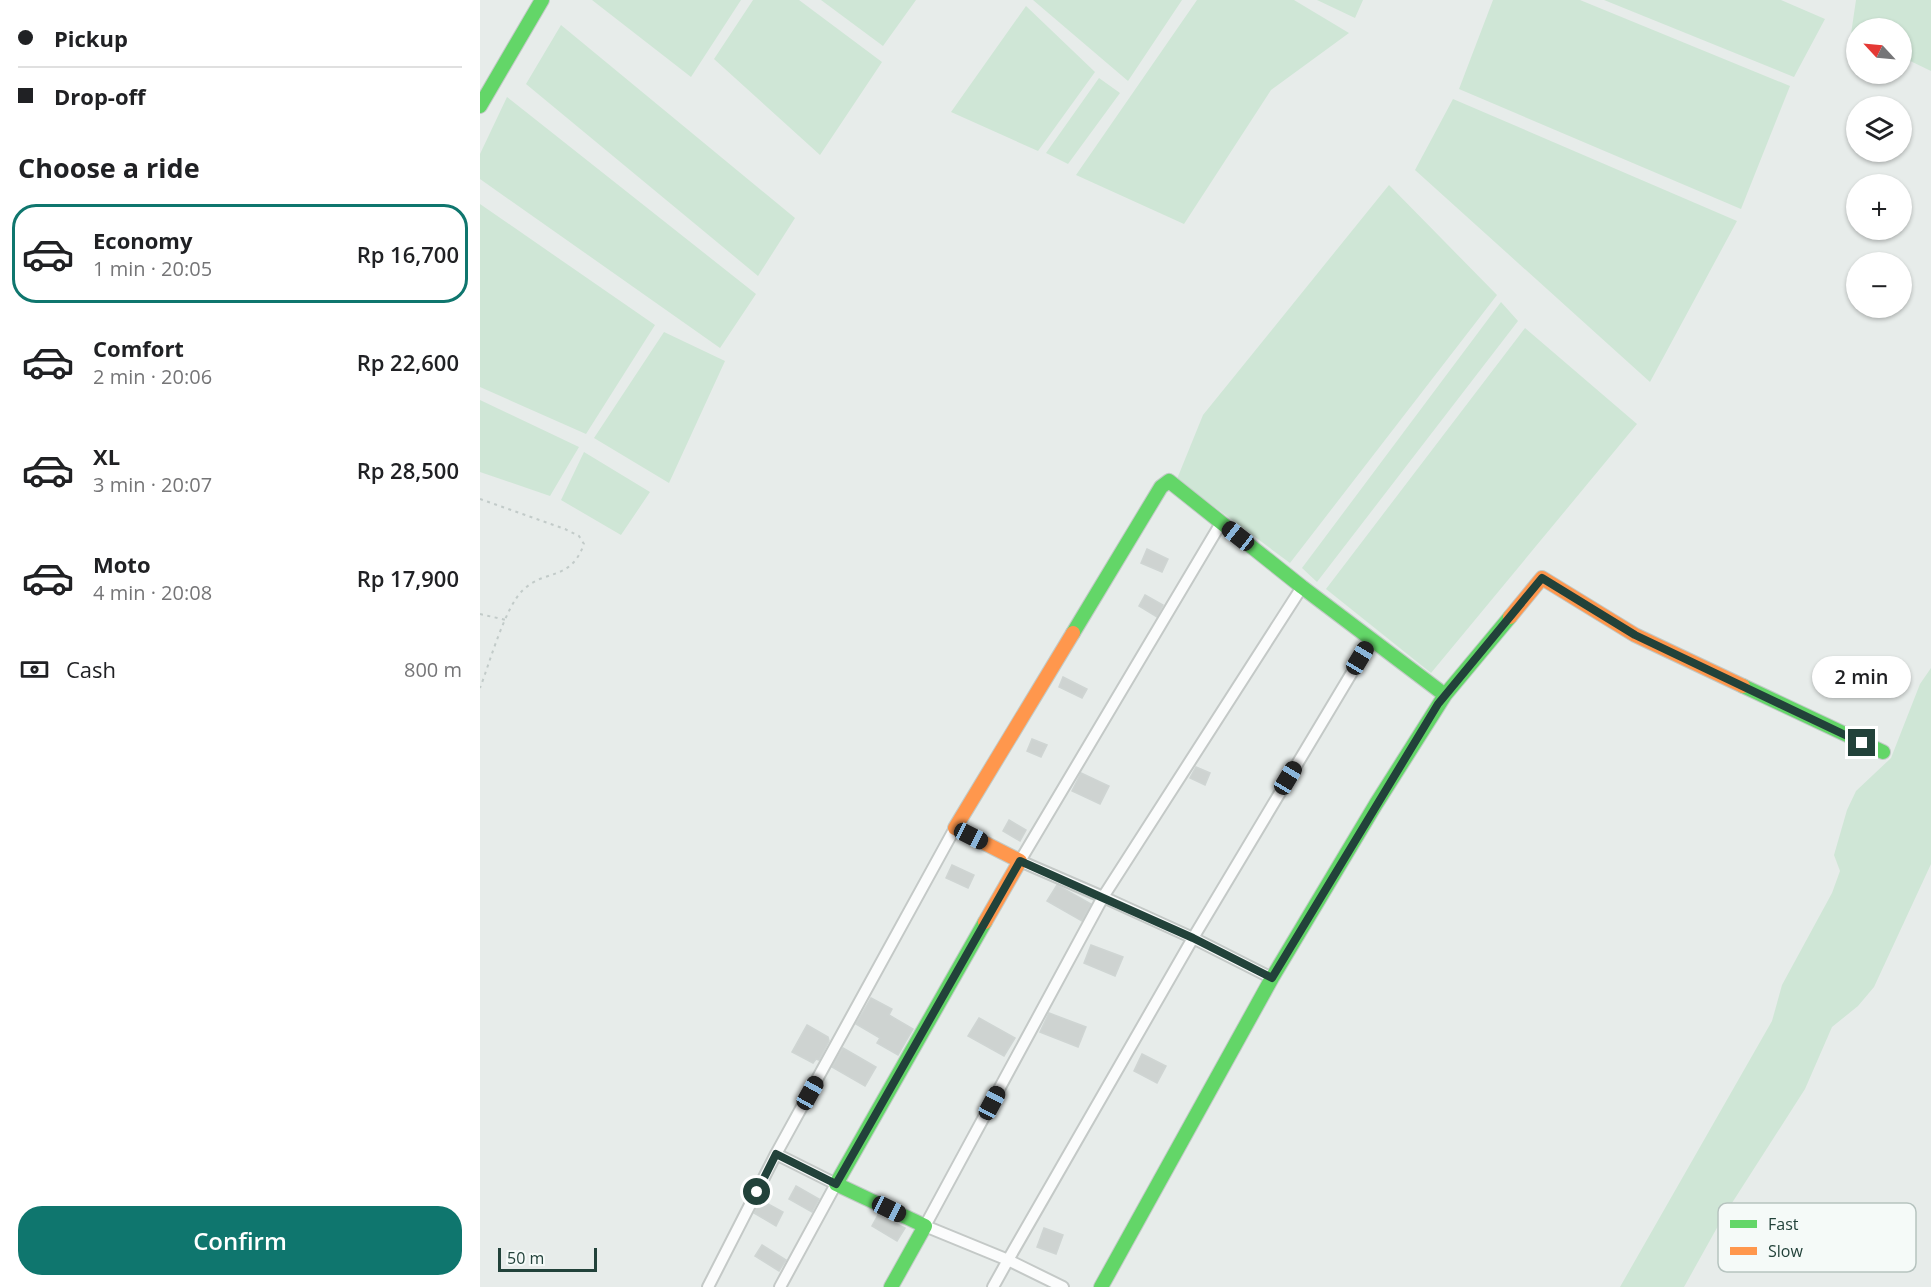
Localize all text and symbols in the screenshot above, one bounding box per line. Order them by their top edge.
north arrow [1846,18,1912,84]
map controls [1846,18,1912,318]
text: Pickup [54,23,128,53]
text: Drop-off [54,81,146,111]
button: layers [1846,96,1912,162]
text: Choose a ride [18,149,200,186]
button: + [1846,174,1912,240]
text: Economy [93,225,192,255]
icon: car [21,227,75,281]
text: Rp 16,700 [357,239,459,269]
button: − [1846,252,1912,318]
text: 1 min · 20:05 [93,255,212,282]
text: Comfort [93,333,184,363]
icon: car [21,335,75,389]
text: Rp 22,600 [357,347,459,377]
text: 2 min · 20:06 [93,363,212,390]
text: XL [93,441,120,471]
icon: car [21,443,75,497]
text: Rp 28,500 [357,455,459,485]
text: 3 min · 20:07 [93,471,212,498]
car [1218,518,1258,554]
text: Moto [93,549,151,579]
icon: car [21,551,75,605]
text: Rp 17,900 [357,563,459,593]
text: 4 min · 20:08 [93,579,212,606]
car [1343,638,1377,678]
icon: cash [18,653,51,686]
text: Cash [66,654,116,684]
text: 800 m [404,656,462,683]
callout: 2 min [1812,656,1912,698]
text: 2 min [1835,663,1889,690]
route end [1848,729,1875,756]
car [1271,758,1305,798]
car [951,820,991,852]
car [793,1073,827,1113]
car [976,1083,1008,1123]
route start [743,1178,770,1205]
car [869,1193,909,1225]
legend [1718,1203,1916,1272]
button: Confirm [18,1206,462,1275]
text: Fast [1768,1213,1799,1235]
text: Slow [1768,1240,1803,1262]
scale bar [498,1245,597,1272]
text: 50 m [507,1247,544,1269]

